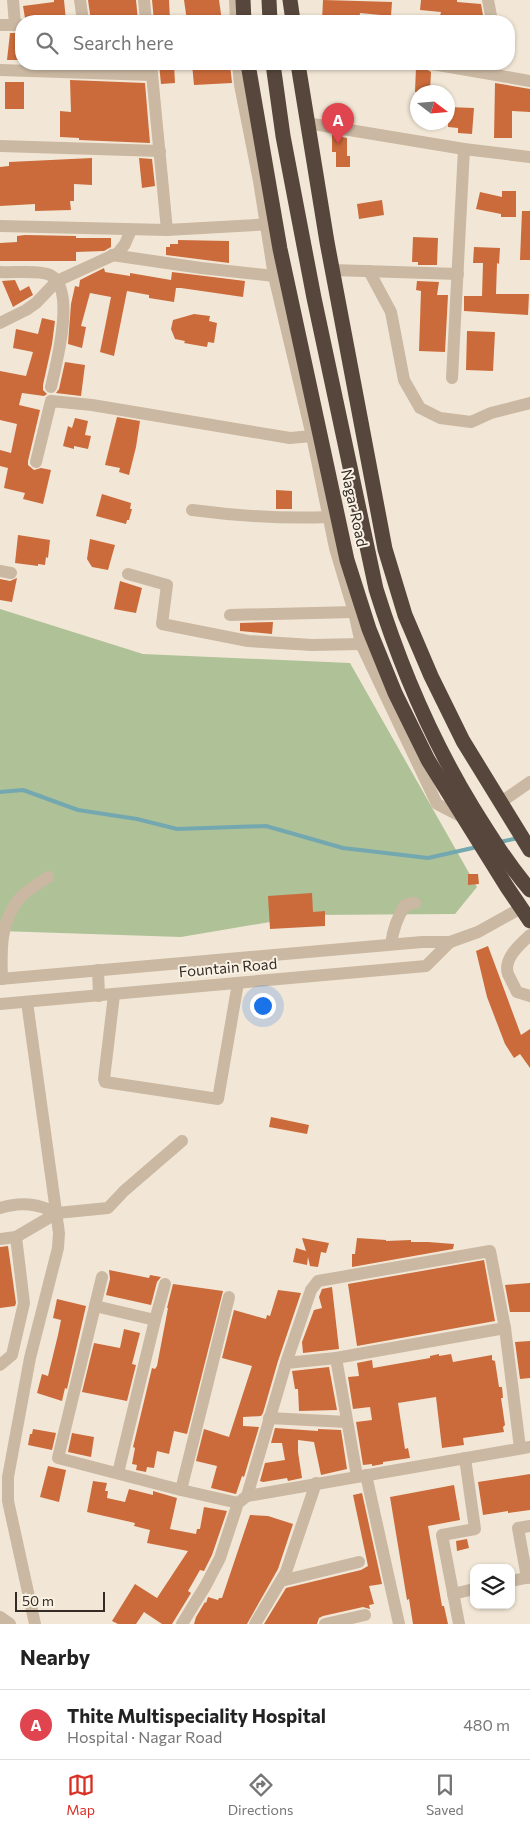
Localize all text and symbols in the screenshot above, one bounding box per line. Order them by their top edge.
search box [15,15,515,70]
icon: search [33,29,61,57]
text: Search here [73,31,173,54]
north arrow [410,85,455,130]
pin: A [322,103,354,144]
street label: Nagar Road [338,467,372,548]
street label: Fountain Road [178,954,278,980]
your location [250,993,276,1019]
map controls [470,1564,515,1609]
button: layers [470,1564,515,1609]
scale bar [15,1589,105,1612]
text: 50 m [22,1592,54,1609]
text: Nearby [20,1644,90,1669]
text: Thite Multispeciality Hospital [67,1704,326,1727]
text: A [30,1715,42,1734]
text: 480 m [463,1715,510,1734]
text: Hospital · Nagar Road [67,1727,222,1746]
tab: Map [66,1771,95,1818]
tab: Directions [228,1771,293,1818]
tab: Saved [426,1771,464,1818]

